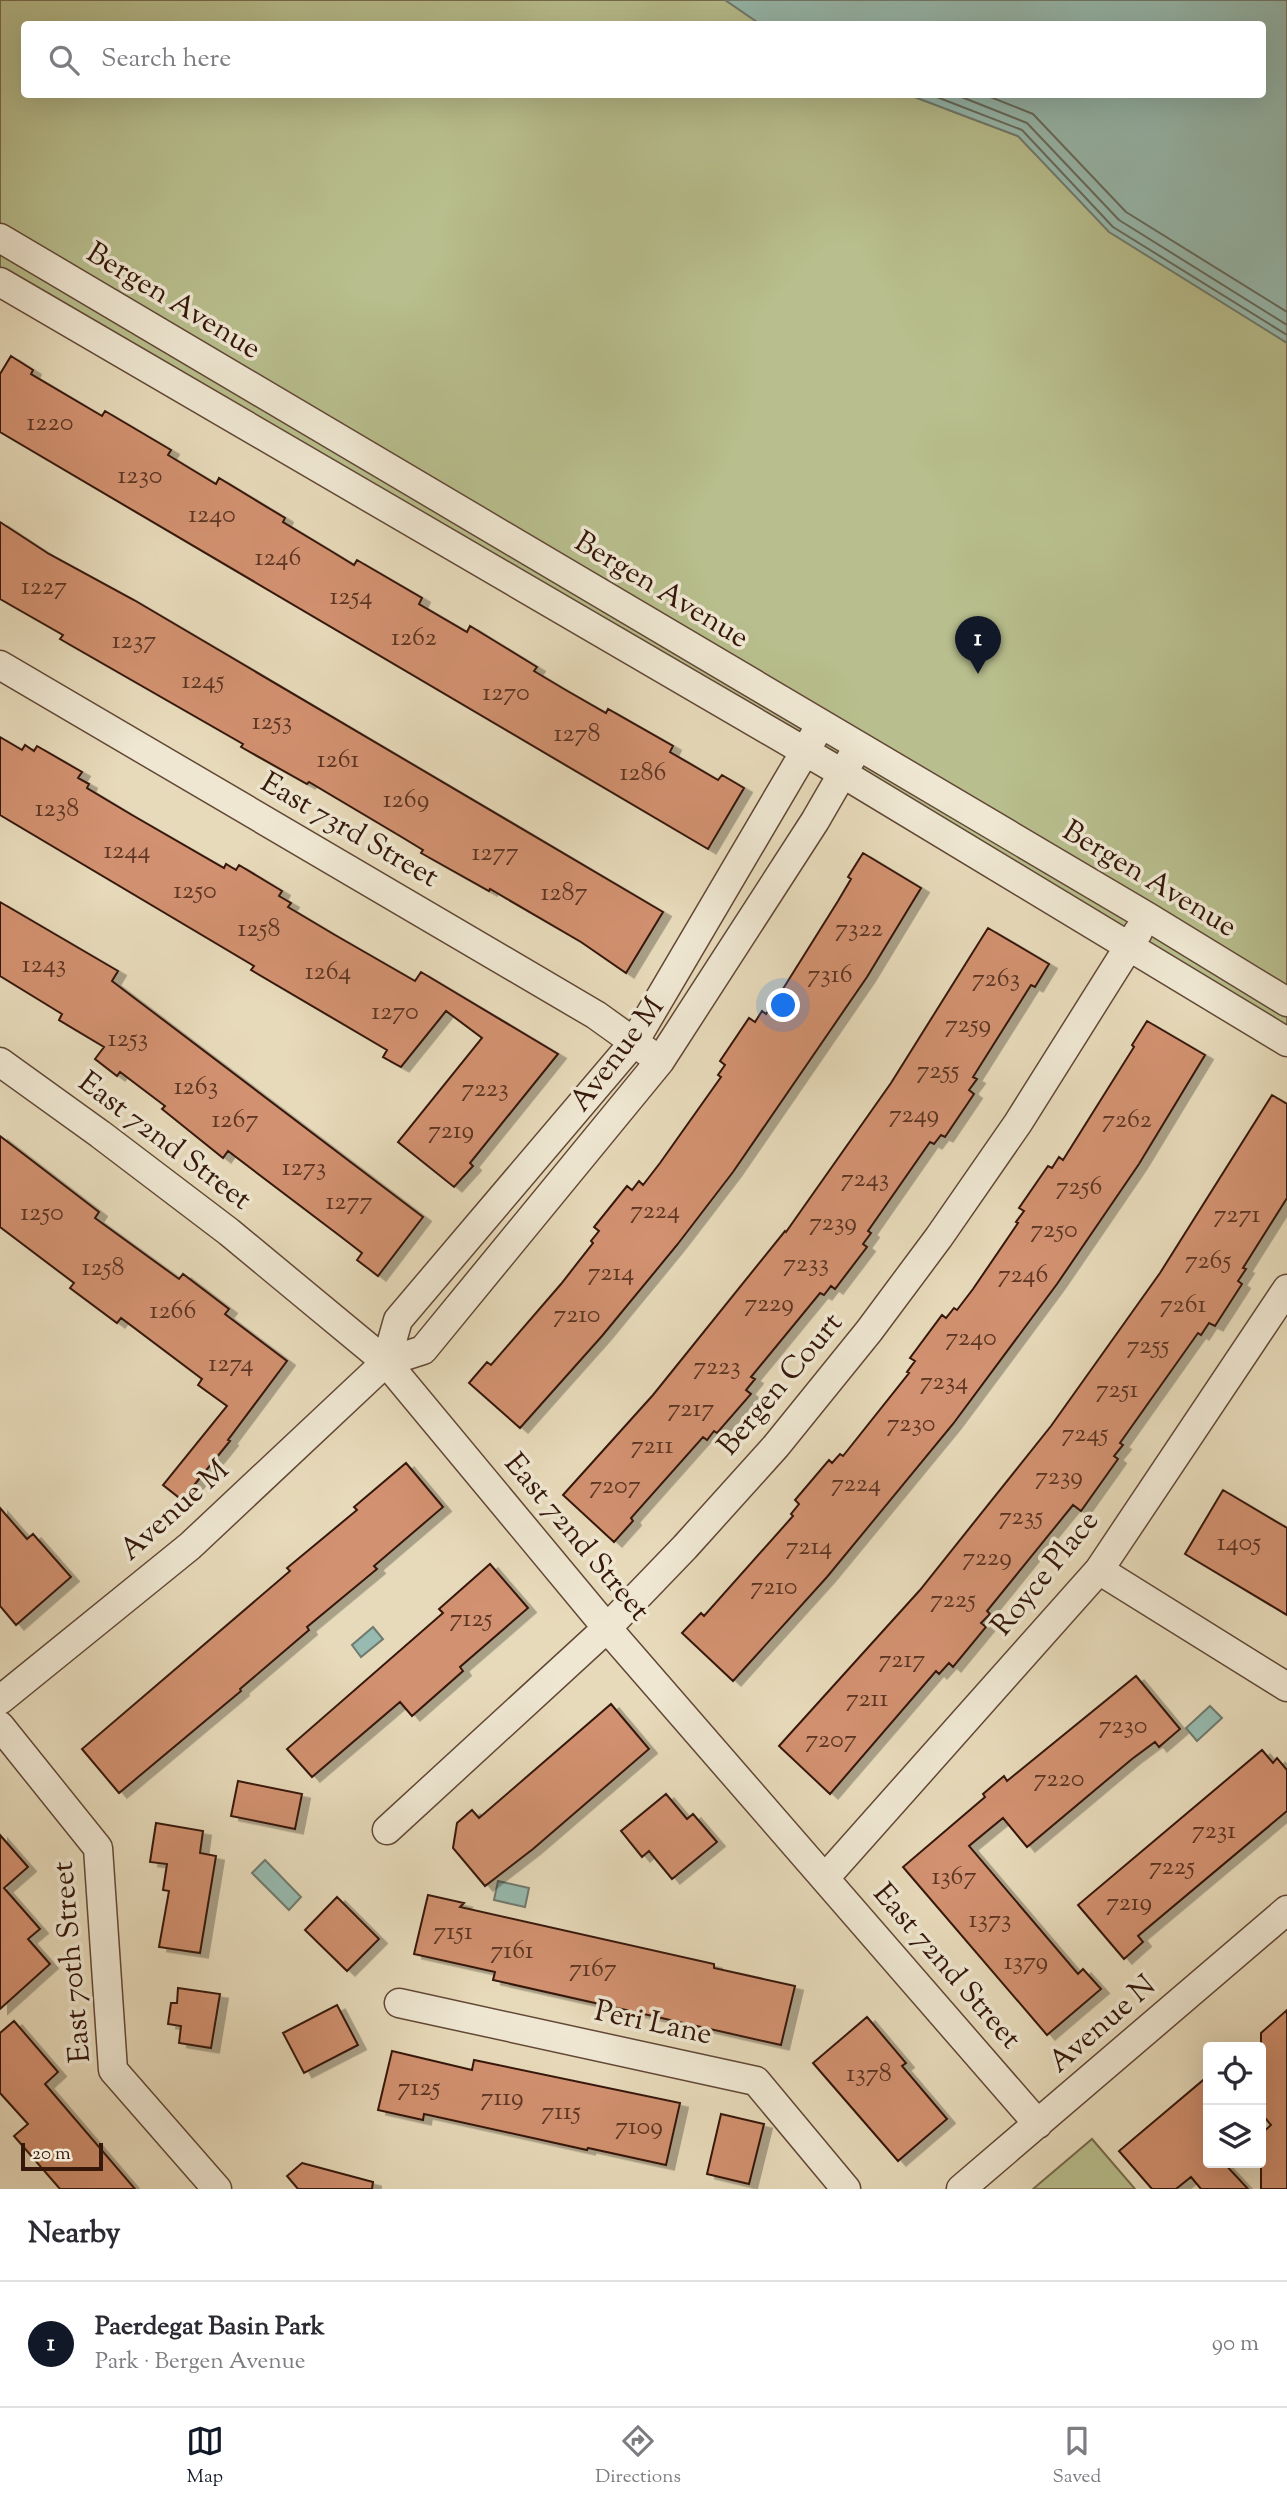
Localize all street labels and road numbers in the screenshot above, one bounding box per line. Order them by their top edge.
street label: Bergen Avenue [78,233,268,371]
street label: Bergen Avenue [566,522,756,660]
street label: East 73rd Street [252,763,446,899]
street label: Bergen Avenue [1054,811,1244,949]
street label: Avenue M [560,988,676,1122]
street label: East 72nd Street [68,1062,260,1222]
street label: Bergen Court [708,1304,854,1466]
street label: East 72nd Street [493,1445,659,1631]
street label: Avenue M [111,1450,239,1572]
street label: Royce Place [982,1502,1110,1646]
street label: East 70th Street [43,1859,103,2065]
street label: East 72nd Street [862,1875,1030,2059]
street label: Avenue N [1040,1966,1166,2084]
street label: Peri Lane [590,1991,716,2057]

